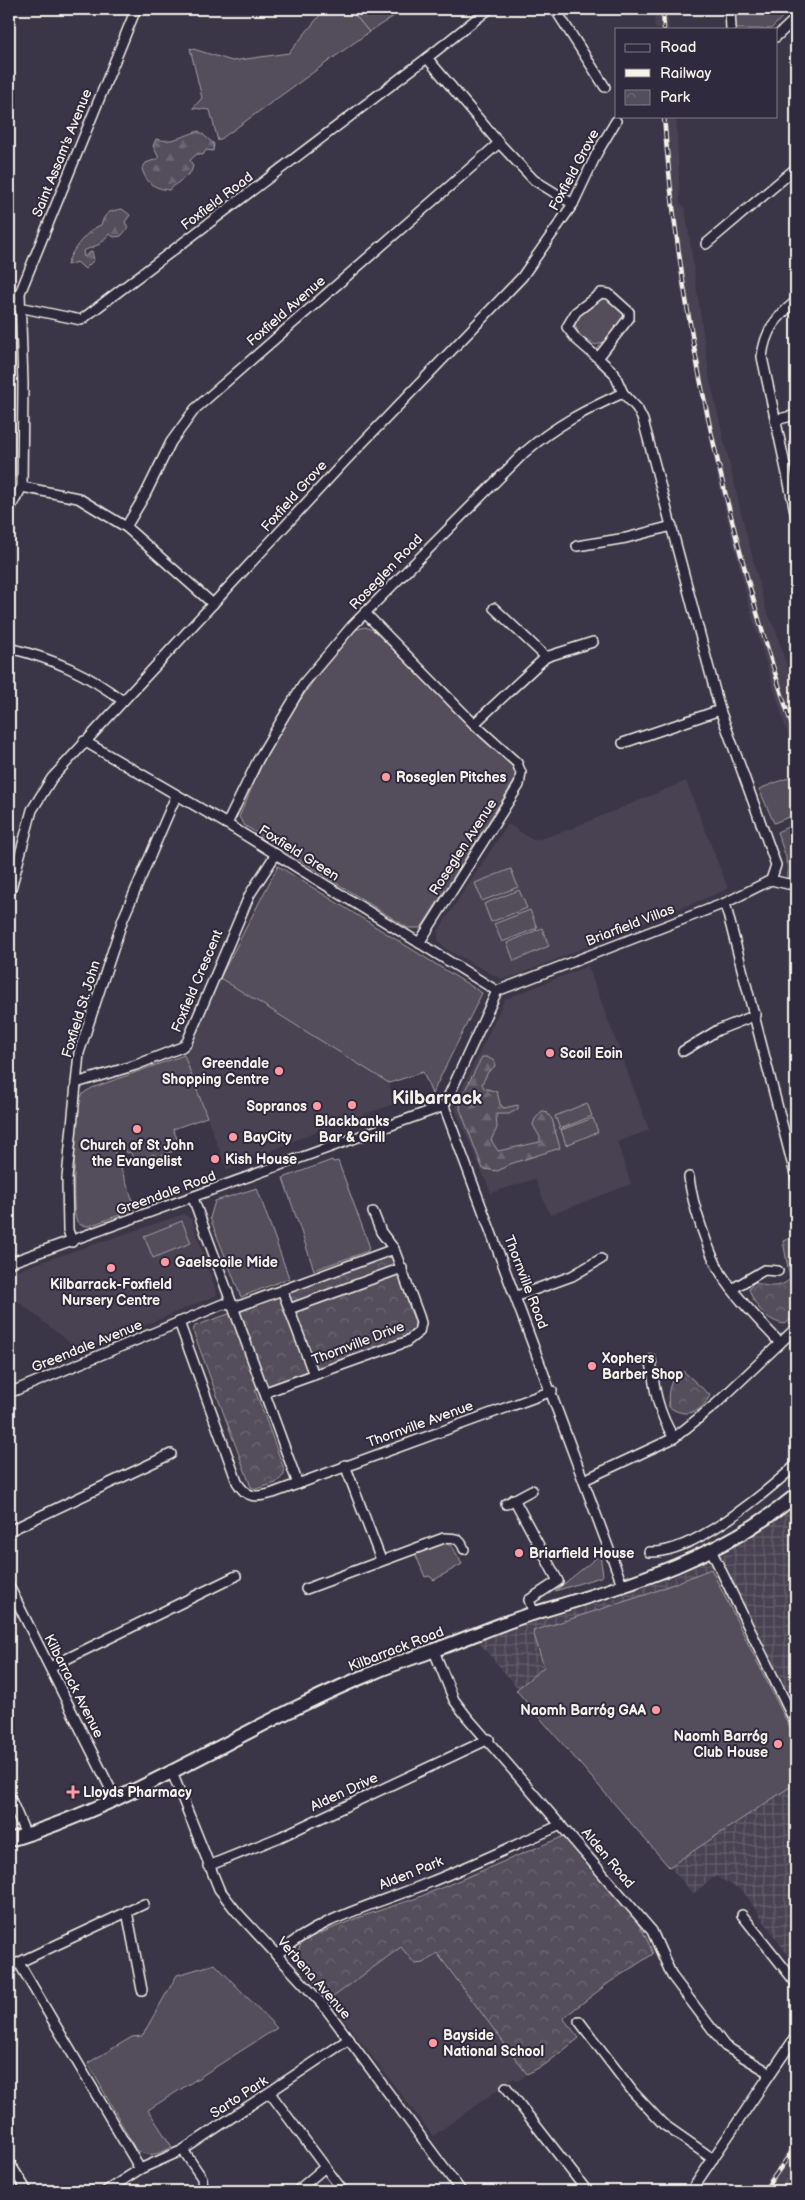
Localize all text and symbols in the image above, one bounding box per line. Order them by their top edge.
legend [615,28,778,118]
text: Road [660,38,696,57]
text: Railway [660,64,711,83]
street label: Saint Assam's Avenue [29,86,95,220]
text: Park [660,88,691,107]
street label: Foxfield Grove [545,126,603,214]
street label: Foxfield Road [178,168,256,234]
street label: Foxfield Avenue [243,272,329,350]
street label: Foxfield Grove [258,457,330,535]
street label: Roseglen Road [346,531,426,613]
place label: Roseglen Pitches [396,769,507,786]
marker: Roseglen Pitches [380,771,392,783]
street label: Roseglen Avenue [426,796,500,898]
street label: Foxfield Green [256,821,342,885]
street label: Briarfield Villas [583,900,677,950]
street label: Foxfield Crescent [168,926,227,1035]
street label: Foxfield St. John [58,958,104,1060]
place label: Scoil Eoin [560,1045,623,1062]
marker: Scoil Eoin [544,1047,556,1059]
place label: Greendale Shopping Centre [162,1055,269,1088]
marker: Greendale Shopping Centre [273,1065,285,1077]
district label: Kilbarrack [392,1087,482,1110]
place label: Sopranos [247,1098,307,1115]
marker: Blackbanks Bar & Grill [346,1099,358,1111]
marker: Sopranos [311,1100,323,1112]
place label: Blackbanks Bar & Grill [315,1113,389,1146]
marker: Church of St John the Evangelist [131,1123,143,1135]
place label: BayCity [243,1129,292,1146]
marker: BayCity [227,1131,239,1143]
place label: Church of St John the Evangelist [80,1137,194,1170]
place label: Kish House [225,1151,297,1168]
marker: Kish House [209,1153,221,1165]
street label: Greendale Road [114,1167,218,1219]
street label: Thornville Road [500,1233,552,1331]
place label: Gaelscoile Mide [175,1254,278,1271]
marker: Gaelscoile Mide [159,1256,171,1268]
marker: Kilbarrack-Foxfield Nursery Centre [105,1262,117,1274]
place label: Kilbarrack-Foxfield Nursery Centre [50,1276,172,1309]
street label: Greendale Avenue [29,1316,145,1376]
street label: Thornville Drive [309,1318,407,1368]
place label: Xophers Barber Shop [602,1350,683,1383]
marker: Xophers Barber Shop [586,1360,598,1372]
street label: Thornville Avenue [365,1397,475,1451]
place label: Briarfield House [529,1545,634,1562]
marker: Briarfield House [513,1547,525,1559]
street label: Kilbarrack Road [346,1623,446,1675]
street label: Kilbarrack Avenue [41,1631,107,1741]
place label: Naomh Barróg GAA [520,1702,646,1719]
marker: Naomh Barróg GAA [650,1704,662,1716]
place label: Naomh Barróg Club House [673,1728,768,1761]
marker: Naomh Barróg Club House [772,1738,784,1750]
street label: Alden Drive [308,1769,380,1815]
place label: Lloyds Pharmacy [83,1784,192,1801]
marker: Lloyds Pharmacy [67,1786,79,1798]
street label: Alden Road [578,1824,638,1892]
street label: Alden Park [376,1852,446,1894]
street label: Verbena Avenue [274,1933,354,2023]
place label: Bayside National School [443,2027,544,2060]
marker: Bayside National School [427,2037,439,2049]
street label: Sarto Park [207,2072,271,2122]

